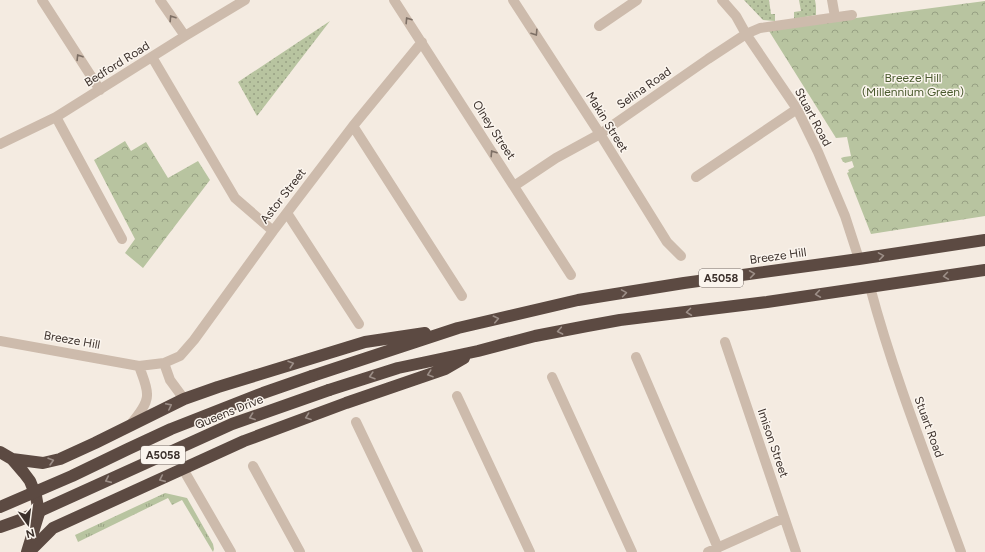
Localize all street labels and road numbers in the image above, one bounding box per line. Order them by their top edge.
street label: Bedford Road [82,38,152,90]
street label: Selina Road [614,64,674,112]
street label: Stuart Road [792,86,834,148]
street label: Makin Street [583,89,631,155]
street label: Olney Street [470,98,519,163]
street label: Astor Street [257,165,309,226]
street label: Breeze Hill [749,245,807,267]
road number: A5058 [699,269,743,287]
street label: Breeze Hill [43,328,101,352]
street label: Queens Drive [193,392,265,432]
street label: Stuart Road [911,395,947,459]
street label: Imison Street [755,407,791,480]
road number: A5058 [141,446,185,464]

